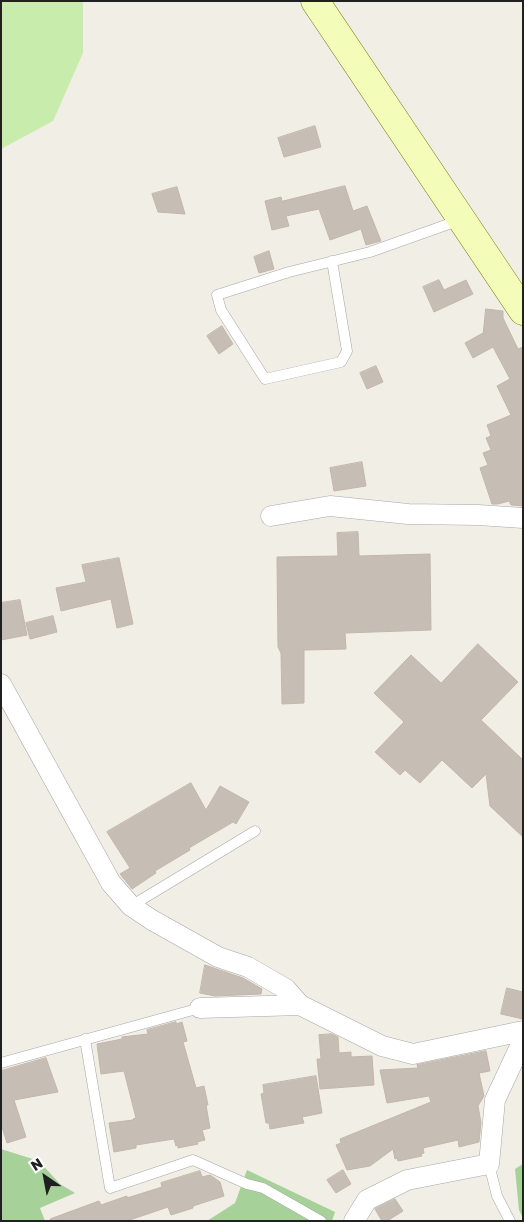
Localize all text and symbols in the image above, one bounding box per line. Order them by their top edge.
north arrow [20,1152,70,1202]
text: N [27,1154,46,1174]

